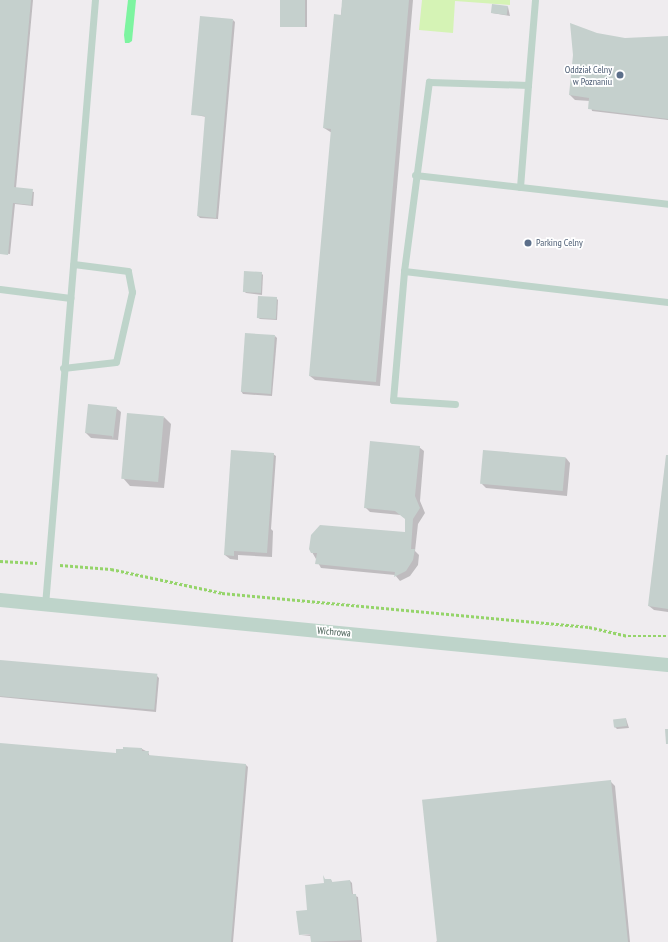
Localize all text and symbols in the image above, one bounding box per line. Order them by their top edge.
place label: Oddział Celny w Poznaniu [565,63,612,86]
marker: Oddział Celny w Poznaniu [615,70,625,80]
place label: Parking Celny [536,237,583,249]
marker: Parking Celny [523,238,533,248]
street label: Wichrowa [317,625,351,639]

